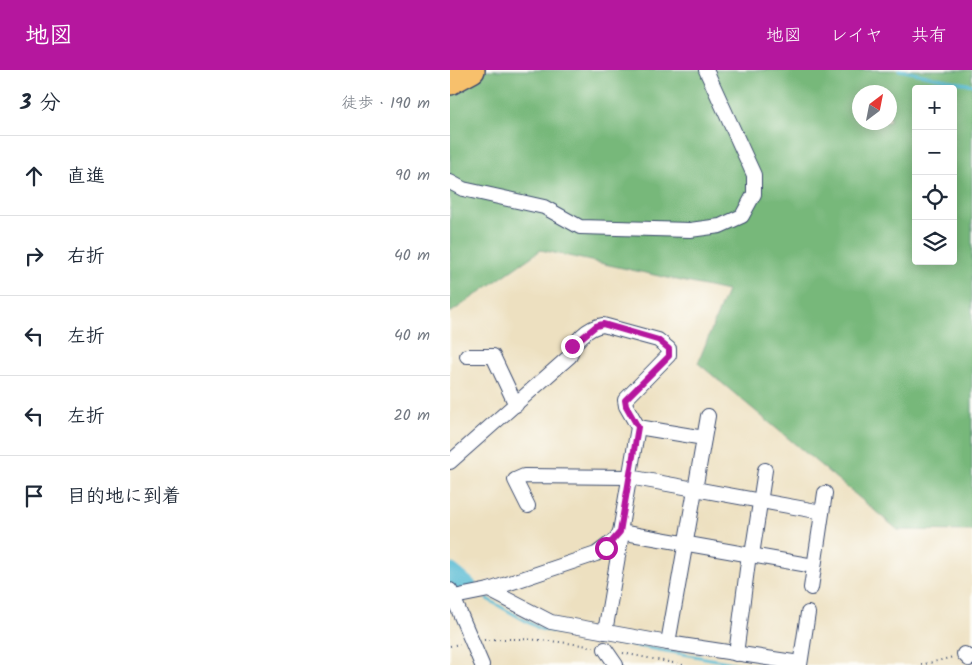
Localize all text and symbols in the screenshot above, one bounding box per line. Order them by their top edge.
text: 地図 [25,17,73,56]
text: 地図 [766,22,802,51]
text: レイヤ [830,22,883,51]
text: 共有 [911,22,947,51]
north arrow [852,85,897,130]
map controls [912,85,957,265]
button: + [912,85,957,130]
text: 3 分 [20,87,61,120]
text: 徒歩 · 190 m [341,91,430,116]
button: − [912,130,957,175]
icon: ahead [20,162,48,190]
text: 直進 [67,162,105,192]
text: 90 m [395,163,430,188]
button: locate [912,175,957,220]
button: layers [912,220,957,265]
icon: right [20,242,48,270]
text: 右折 [67,242,105,272]
text: 40 m [394,243,430,268]
icon: left [20,322,48,350]
text: 左折 [67,322,105,352]
text: 40 m [394,323,430,348]
route end [561,335,584,358]
icon: left [20,402,48,430]
text: 左折 [67,402,105,432]
text: 20 m [394,403,430,428]
icon: arrive [20,482,48,510]
text: 目的地に到着 [67,482,181,512]
route start [595,537,618,560]

